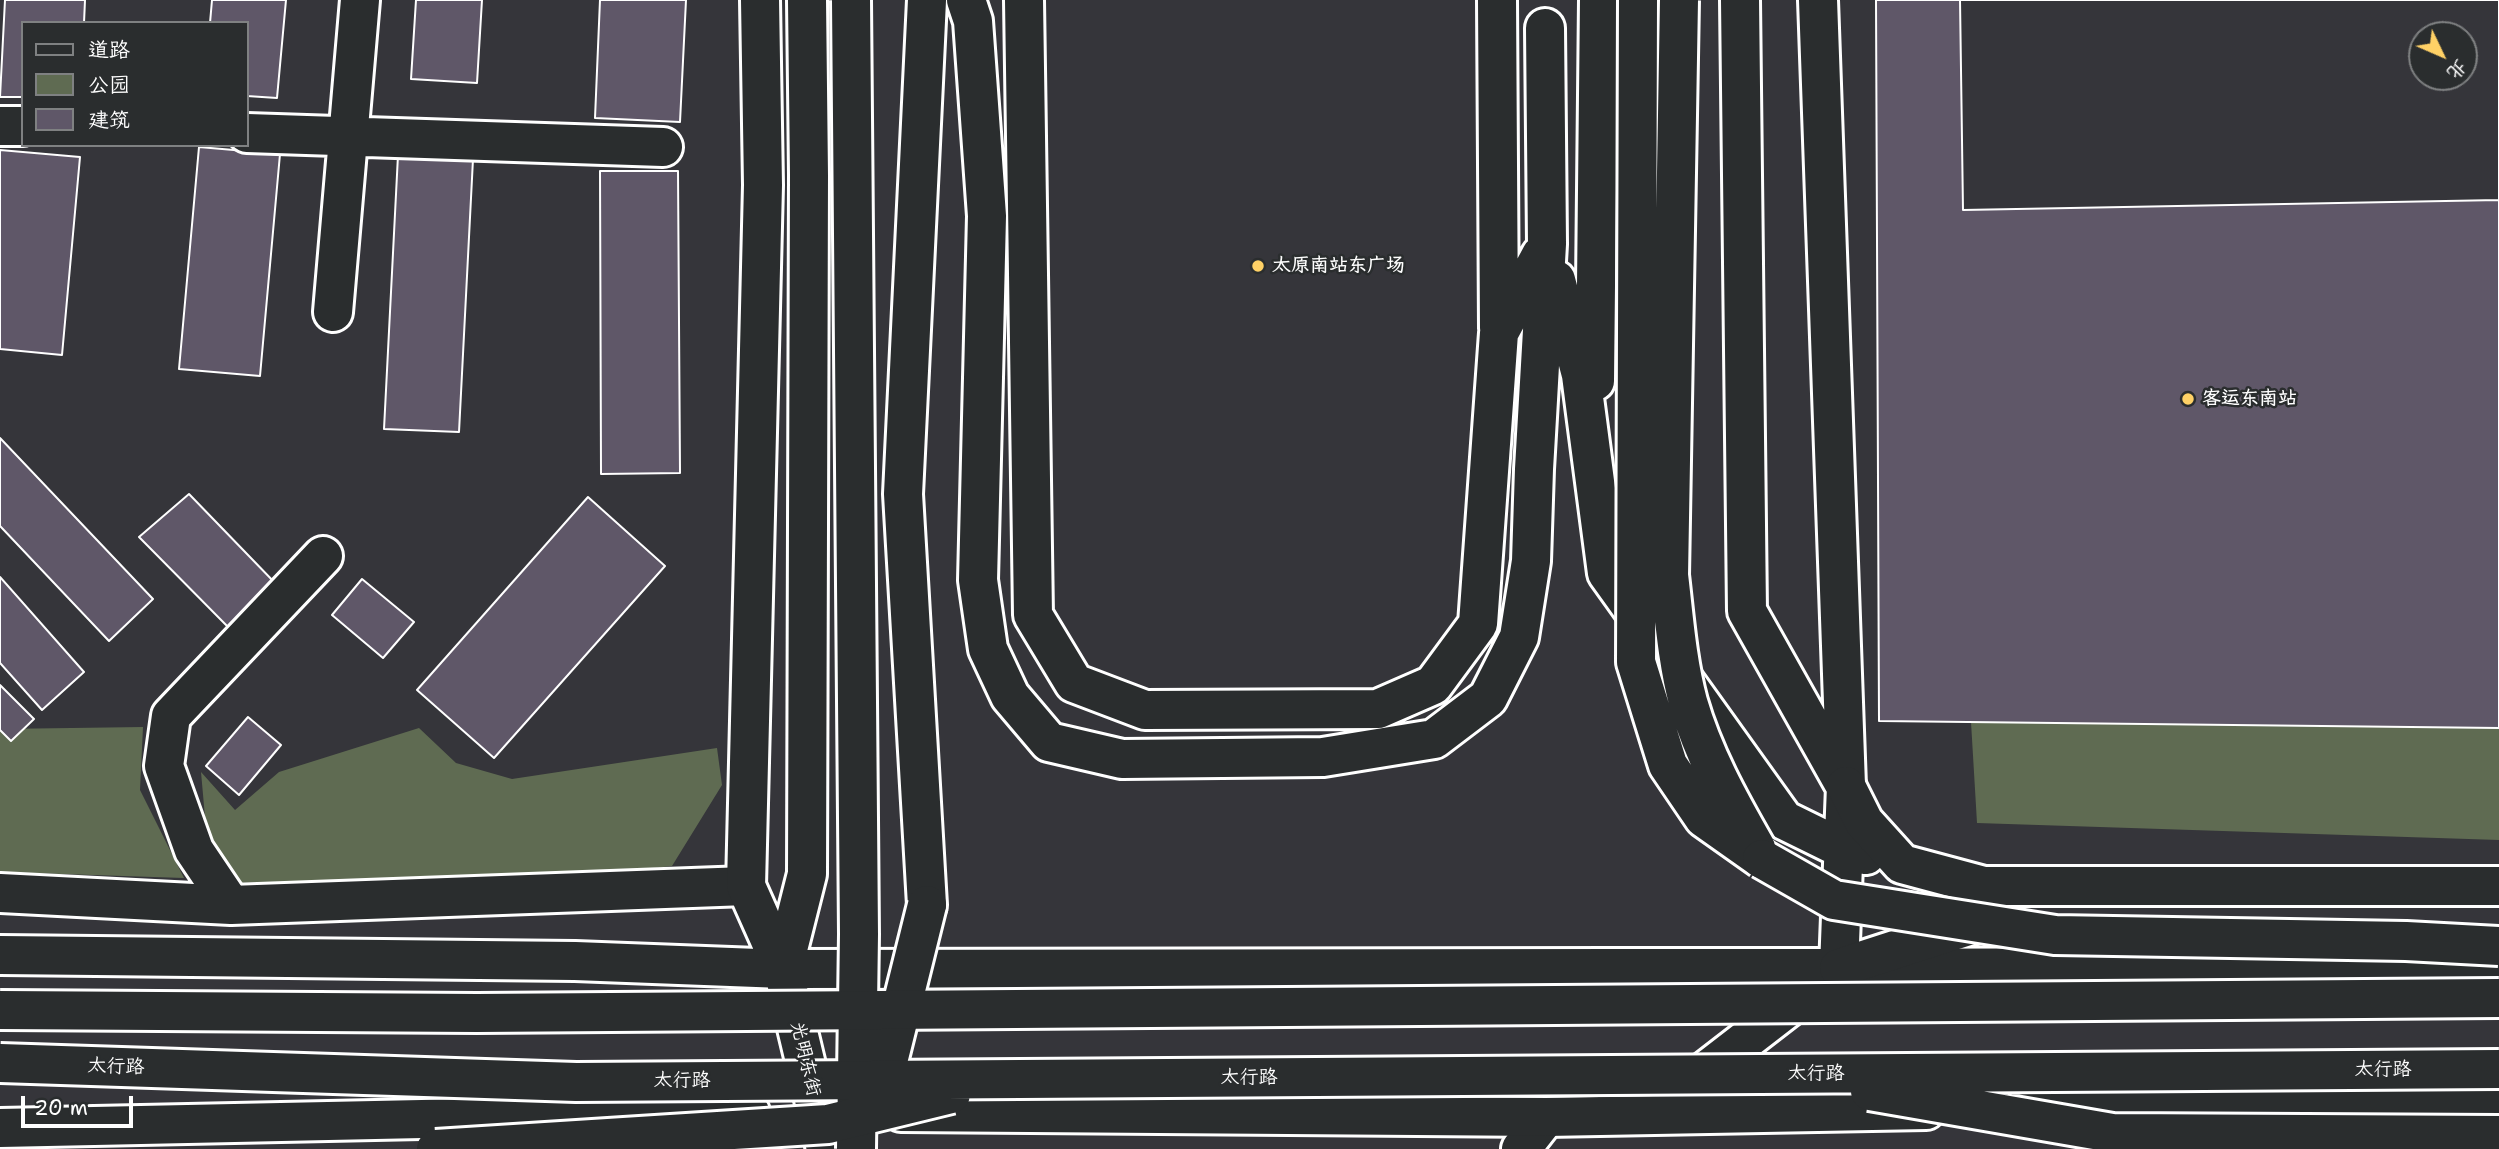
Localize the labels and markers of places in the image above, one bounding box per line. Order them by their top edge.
place label: 太原南站东广场 [1272,255,1405,277]
marker: 太原南站东广场 [1250,258,1266,274]
place label: 客运东南站 [2202,388,2297,410]
marker: 客运东南站 [2180,391,2196,407]

